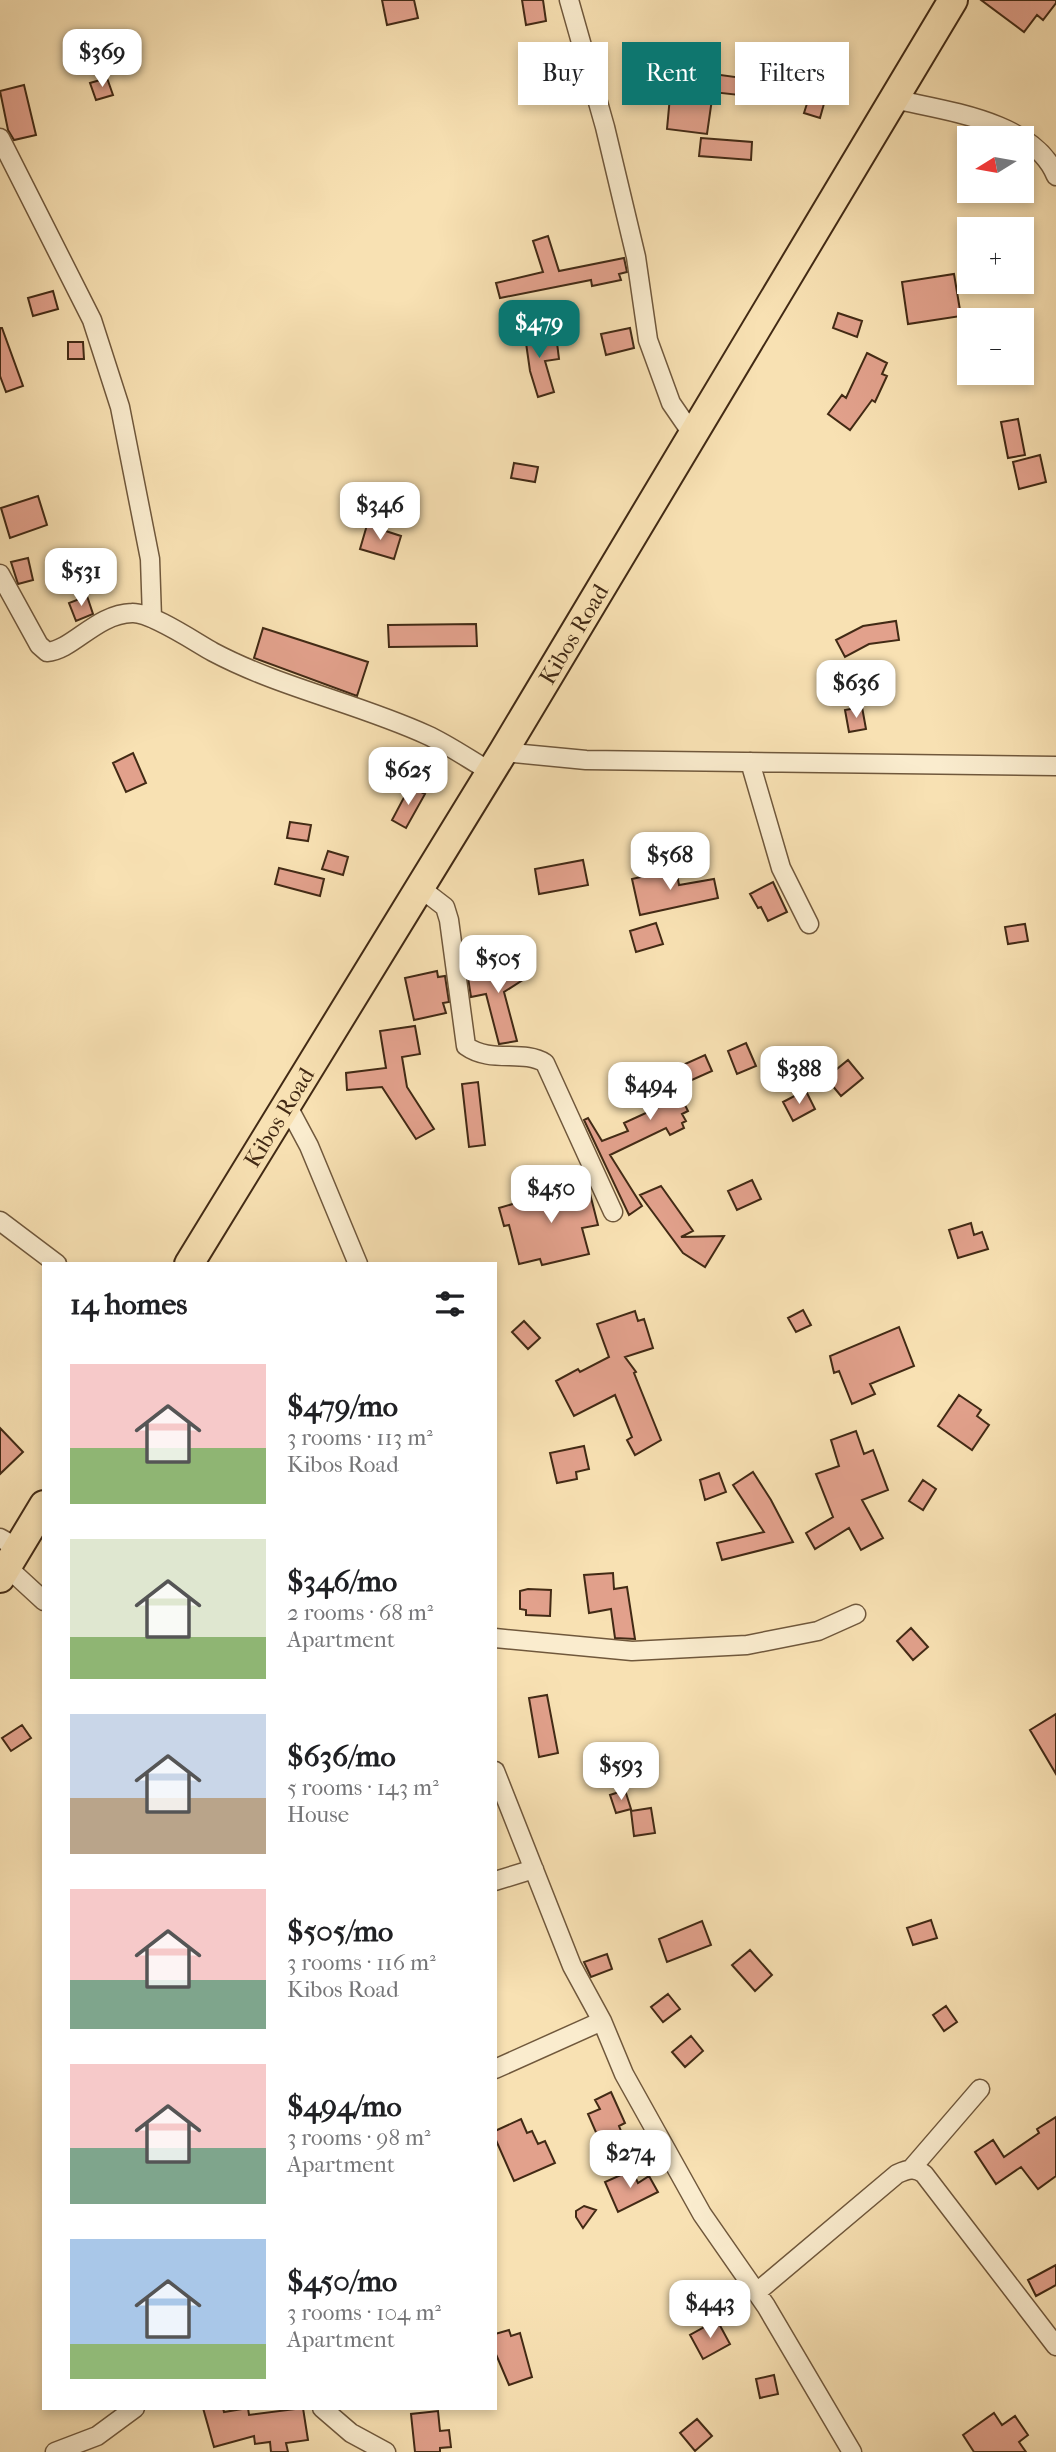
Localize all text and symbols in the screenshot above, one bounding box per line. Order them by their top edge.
pin: $369 [61,29,143,89]
text: $369 [79,38,125,65]
chip: Buy [518,42,608,105]
chip: Rent [622,42,721,105]
chip: Filters [735,42,849,105]
north arrow [957,126,1034,203]
map controls [957,126,1034,385]
button: + [957,217,1034,294]
pin: $479 [498,300,580,360]
button: − [957,308,1034,385]
text: $479 [515,309,563,336]
pin: $346 [339,482,421,542]
text: $346 [356,491,404,518]
pin: $531 [40,548,122,608]
text: $531 [61,557,101,584]
street label: Kibos Road [534,579,614,689]
pin: $636 [815,660,897,720]
text: $636 [833,669,880,696]
pin: $625 [367,748,449,807]
text: $625 [385,756,431,783]
pin: $568 [629,832,711,892]
text: $568 [647,841,693,868]
pin: $505 [457,936,539,995]
text: $505 [475,944,521,971]
pin: $388 [758,1046,840,1106]
text: $388 [776,1055,822,1082]
pin: $494 [609,1062,691,1122]
street label: Kibos Road [239,1063,320,1172]
text: $494 [624,1071,676,1098]
pin: $450 [510,1166,592,1225]
text: $450 [527,1174,575,1201]
icon: filters [431,1285,469,1323]
text: 14 homes [70,1287,187,1322]
text: $479/mo [287,1389,398,1424]
icon: home [126,1392,210,1476]
text: 3 rooms · 113 m² [287,1424,433,1451]
text: Kibos Road [287,1451,399,1478]
text: $346/mo [287,1564,397,1599]
icon: home [126,1567,210,1651]
text: 2 rooms · 68 m² [287,1599,433,1626]
text: Apartment [287,1626,395,1653]
text: $636/mo [287,1739,396,1774]
icon: home [126,1742,210,1826]
pin: $593 [580,1742,662,1802]
text: $593 [599,1751,643,1778]
text: 5 rooms · 143 m² [287,1774,439,1801]
text: House [287,1801,349,1828]
text: $505/mo [287,1914,393,1949]
icon: home [126,1917,210,2001]
text: 3 rooms · 116 m² [287,1949,436,1976]
text: Kibos Road [287,1976,399,2003]
text: $494/mo [287,2089,402,2124]
icon: home [126,2092,210,2176]
text: 3 rooms · 98 m² [287,2124,431,2151]
pin: $274 [589,2130,671,2190]
text: $274 [606,2139,654,2166]
text: Apartment [287,2151,395,2178]
text: $450/mo [287,2264,397,2299]
icon: home [126,2267,210,2351]
pin: $443 [669,2280,751,2340]
text: $443 [685,2289,735,2316]
text: 3 rooms · 104 m² [287,2299,441,2326]
text: Apartment [287,2326,395,2353]

